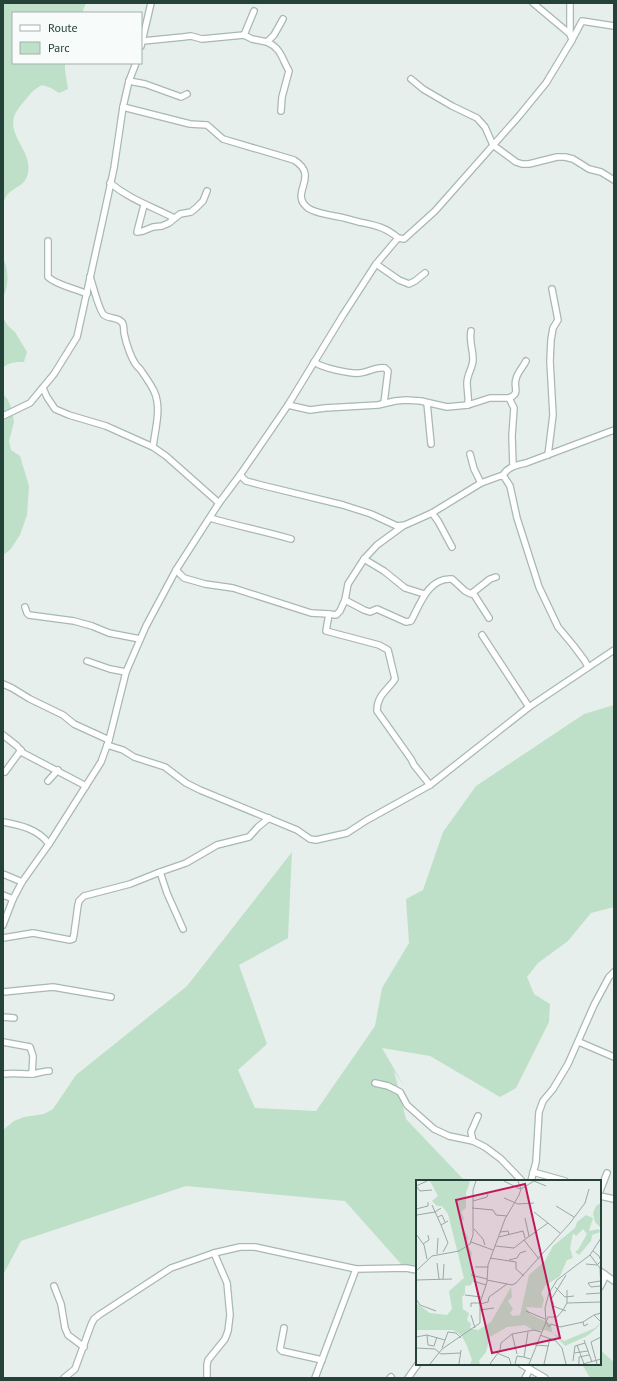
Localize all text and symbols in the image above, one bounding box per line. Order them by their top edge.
legend [12,12,142,64]
text: Route [48,20,78,35]
text: Parc [48,40,70,55]
inset map [416,1180,601,1365]

